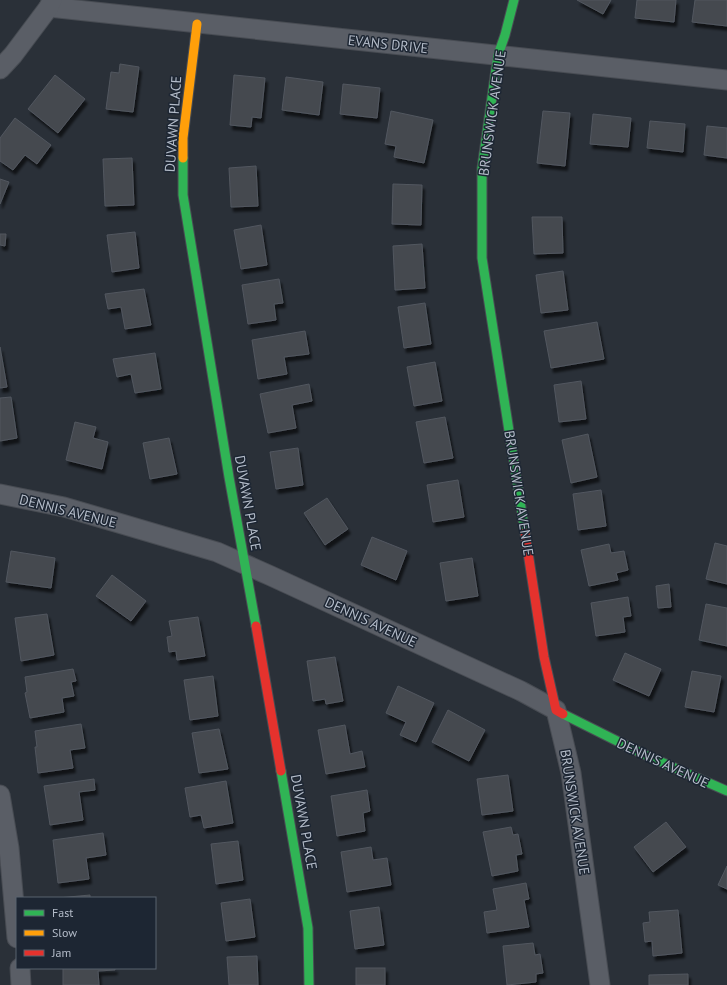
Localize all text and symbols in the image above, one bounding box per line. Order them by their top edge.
street label: EVANS DRIVE [347,31,429,57]
street label: BRUNSWICK AVENUE [474,49,510,177]
street label: DUVAWN PLACE [161,75,185,173]
street label: BRUNSWICK AVENUE [500,429,538,557]
street label: DUVAWN PLACE [231,454,265,552]
street label: DENNIS AVENUE [18,490,118,532]
street label: DENNIS AVENUE [322,593,420,651]
street label: DENNIS AVENUE [614,734,712,792]
street label: BRUNSWICK AVENUE [556,748,594,876]
street label: DUVAWN PLACE [287,773,321,871]
legend [16,897,156,969]
text: Fast [52,905,73,920]
text: Slow [52,925,77,940]
text: Jam [51,945,71,960]

